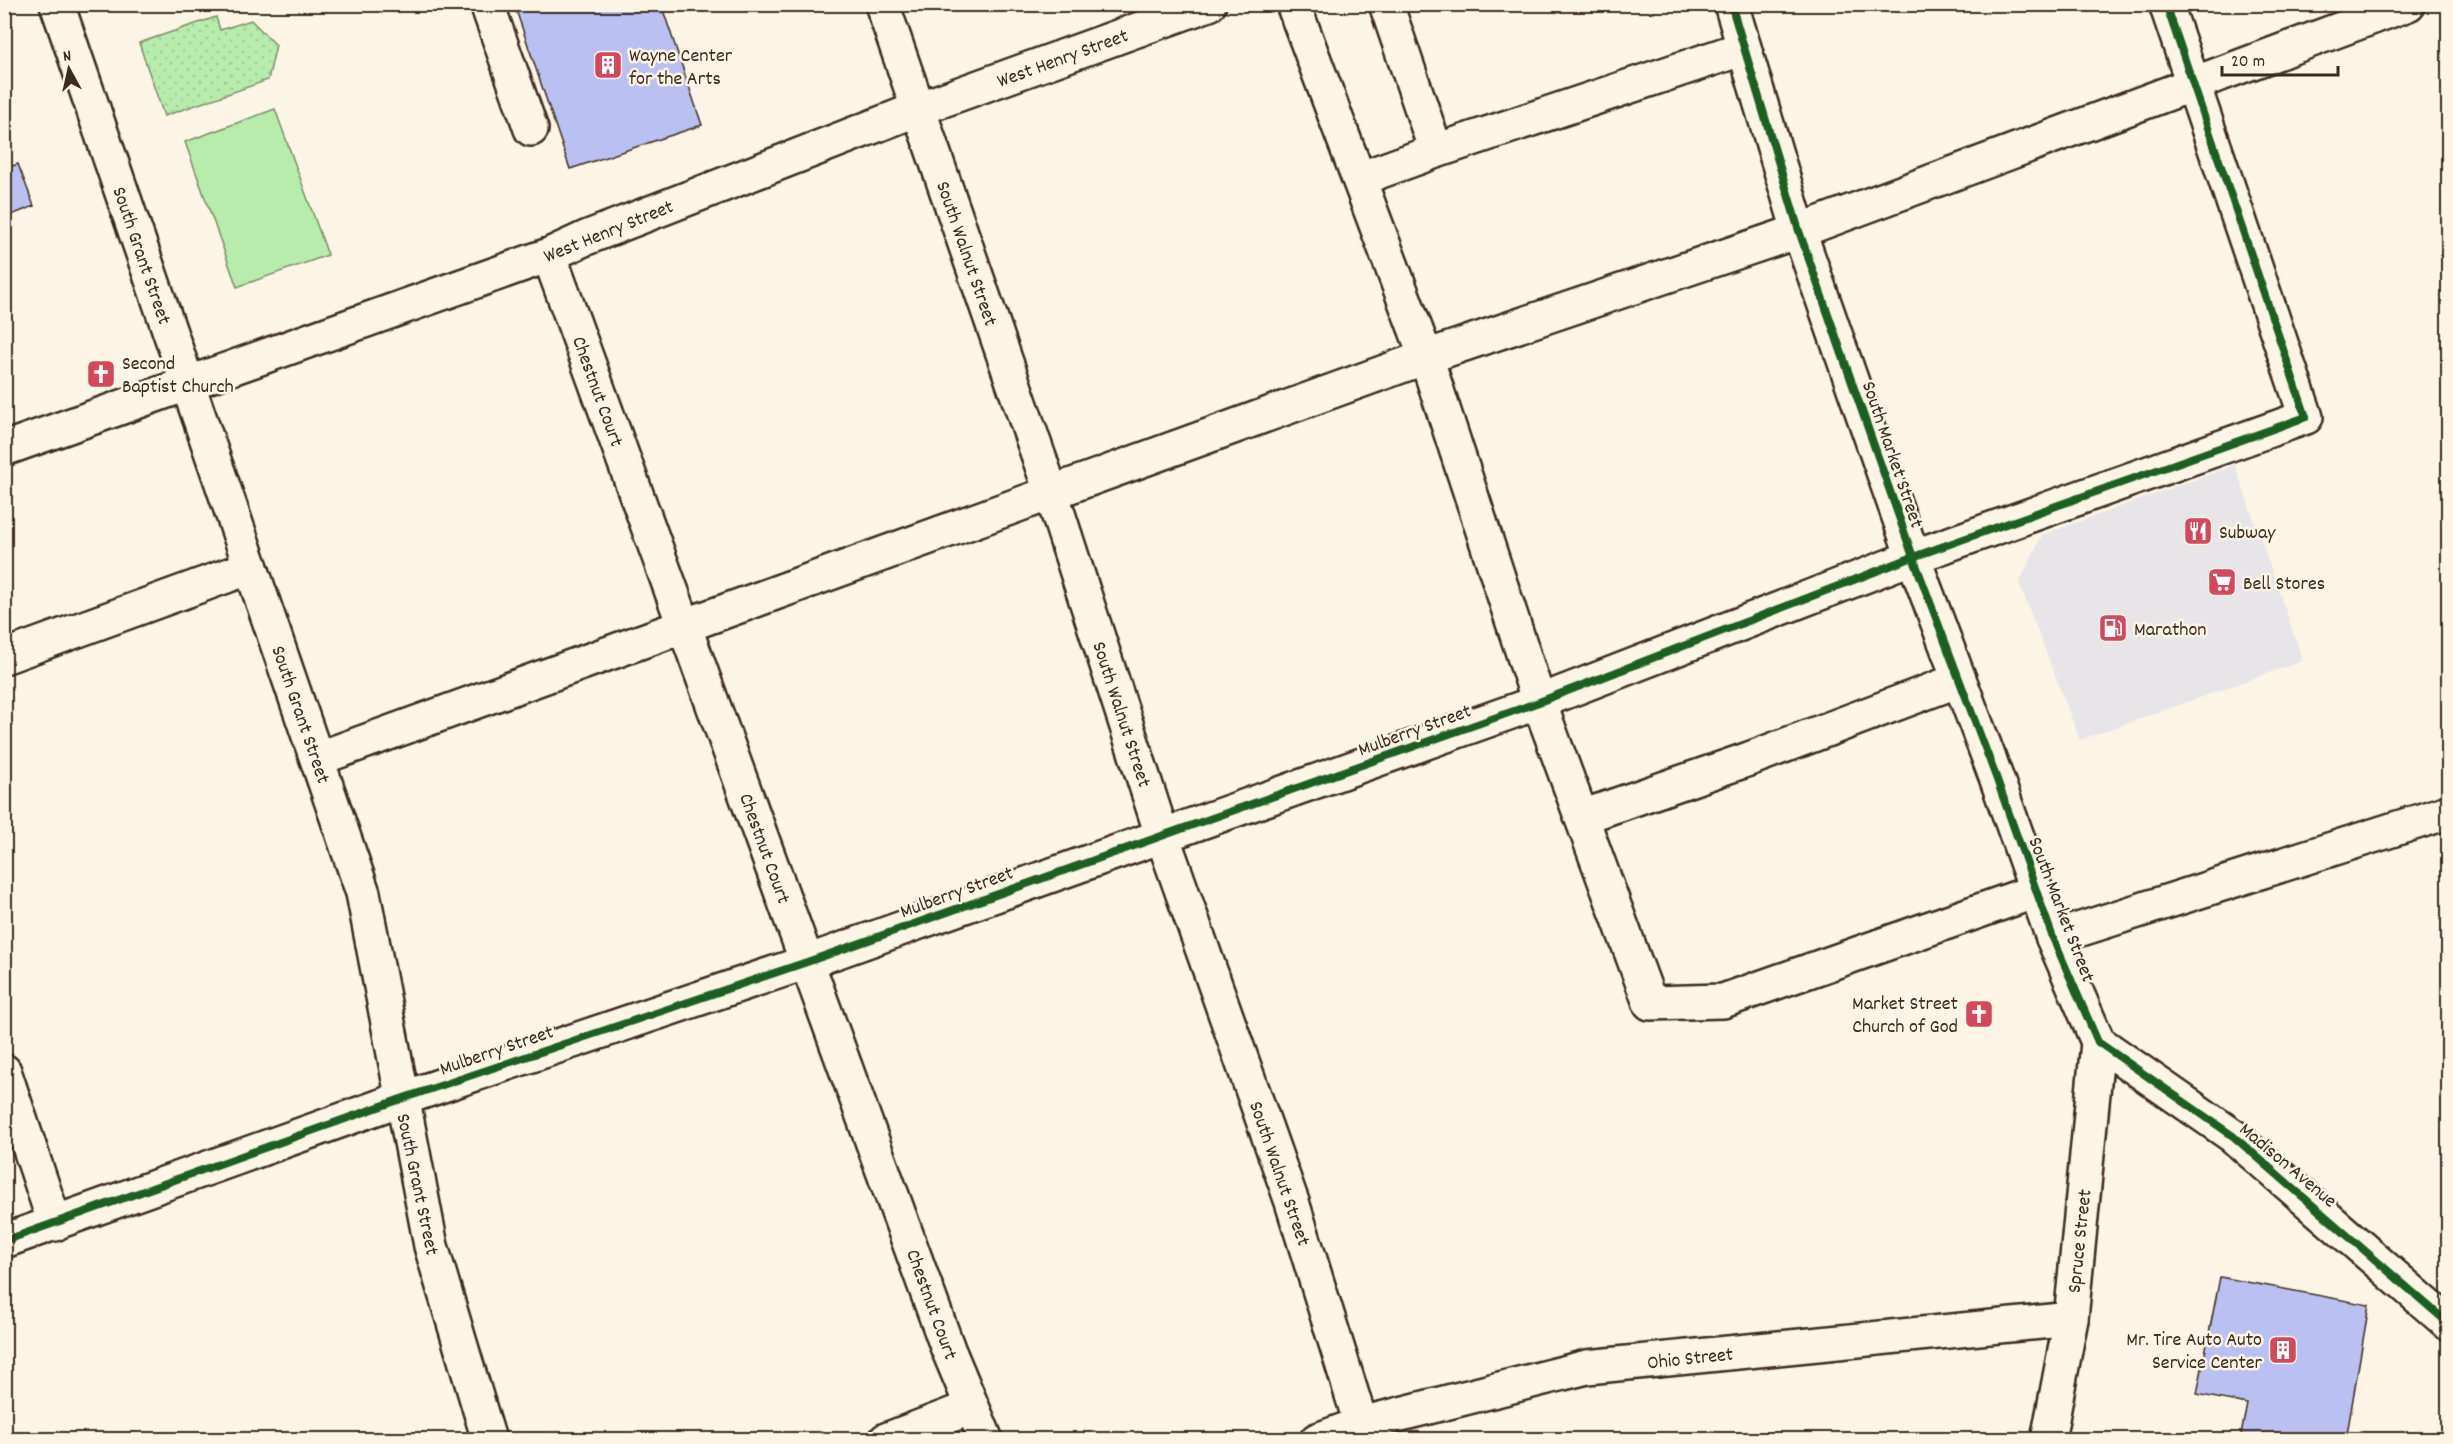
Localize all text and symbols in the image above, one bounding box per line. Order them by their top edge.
street label: West Henry Street [994,23,1132,97]
north arrow [39,39,99,99]
scale bar [2222,39,2338,77]
place label: Wayne Center for the Arts [629,43,733,94]
text: N [62,45,73,69]
building icon: Wayne Center for the Arts [592,49,624,81]
text: 20 m [2231,50,2265,75]
street label: South Walnut Street [927,178,1003,330]
street label: South Grant Street [103,183,177,329]
street label: West Henry Street [540,194,678,272]
street label: Chestnut Court [563,333,629,451]
place label: Second Baptist Church [122,351,234,402]
church icon: Second Baptist Church [85,358,117,390]
street label: South Market Street [1853,378,1929,532]
restaurant icon: Subway [2182,515,2214,547]
place label: Subway [2219,520,2276,548]
supermarket icon: Bell Stores [2206,566,2238,598]
place label: Bell Stores [2243,571,2325,599]
fuel station icon: Marathon [2097,612,2129,644]
place label: Marathon [2134,617,2207,645]
street label: South Walnut Street [1083,639,1157,791]
street label: South Grant Street [262,642,336,788]
street label: Mulberry Street [1354,698,1476,765]
street label: Chestnut Court [730,790,796,908]
street label: South Market Street [2020,833,2101,987]
street label: Mulberry Street [896,860,1018,927]
place label: Market Street Church of God [1852,991,1958,1042]
church icon: Market Street Church of God [1963,998,1995,1030]
street label: Mulberry Street [436,1019,558,1084]
street label: South Walnut Street [1240,1098,1316,1250]
street label: South Grant Street [387,1111,445,1258]
street label: Madison Avenue [2232,1117,2342,1216]
street label: Spruce Street [2062,1188,2100,1295]
street label: Chestnut Court [897,1246,963,1364]
place label: Mr. Tire Auto Auto Service Center [2126,1327,2263,1378]
building icon: Mr. Tire Auto Auto Service Center [2267,1334,2299,1366]
street label: Ohio Street [1646,1342,1735,1378]

